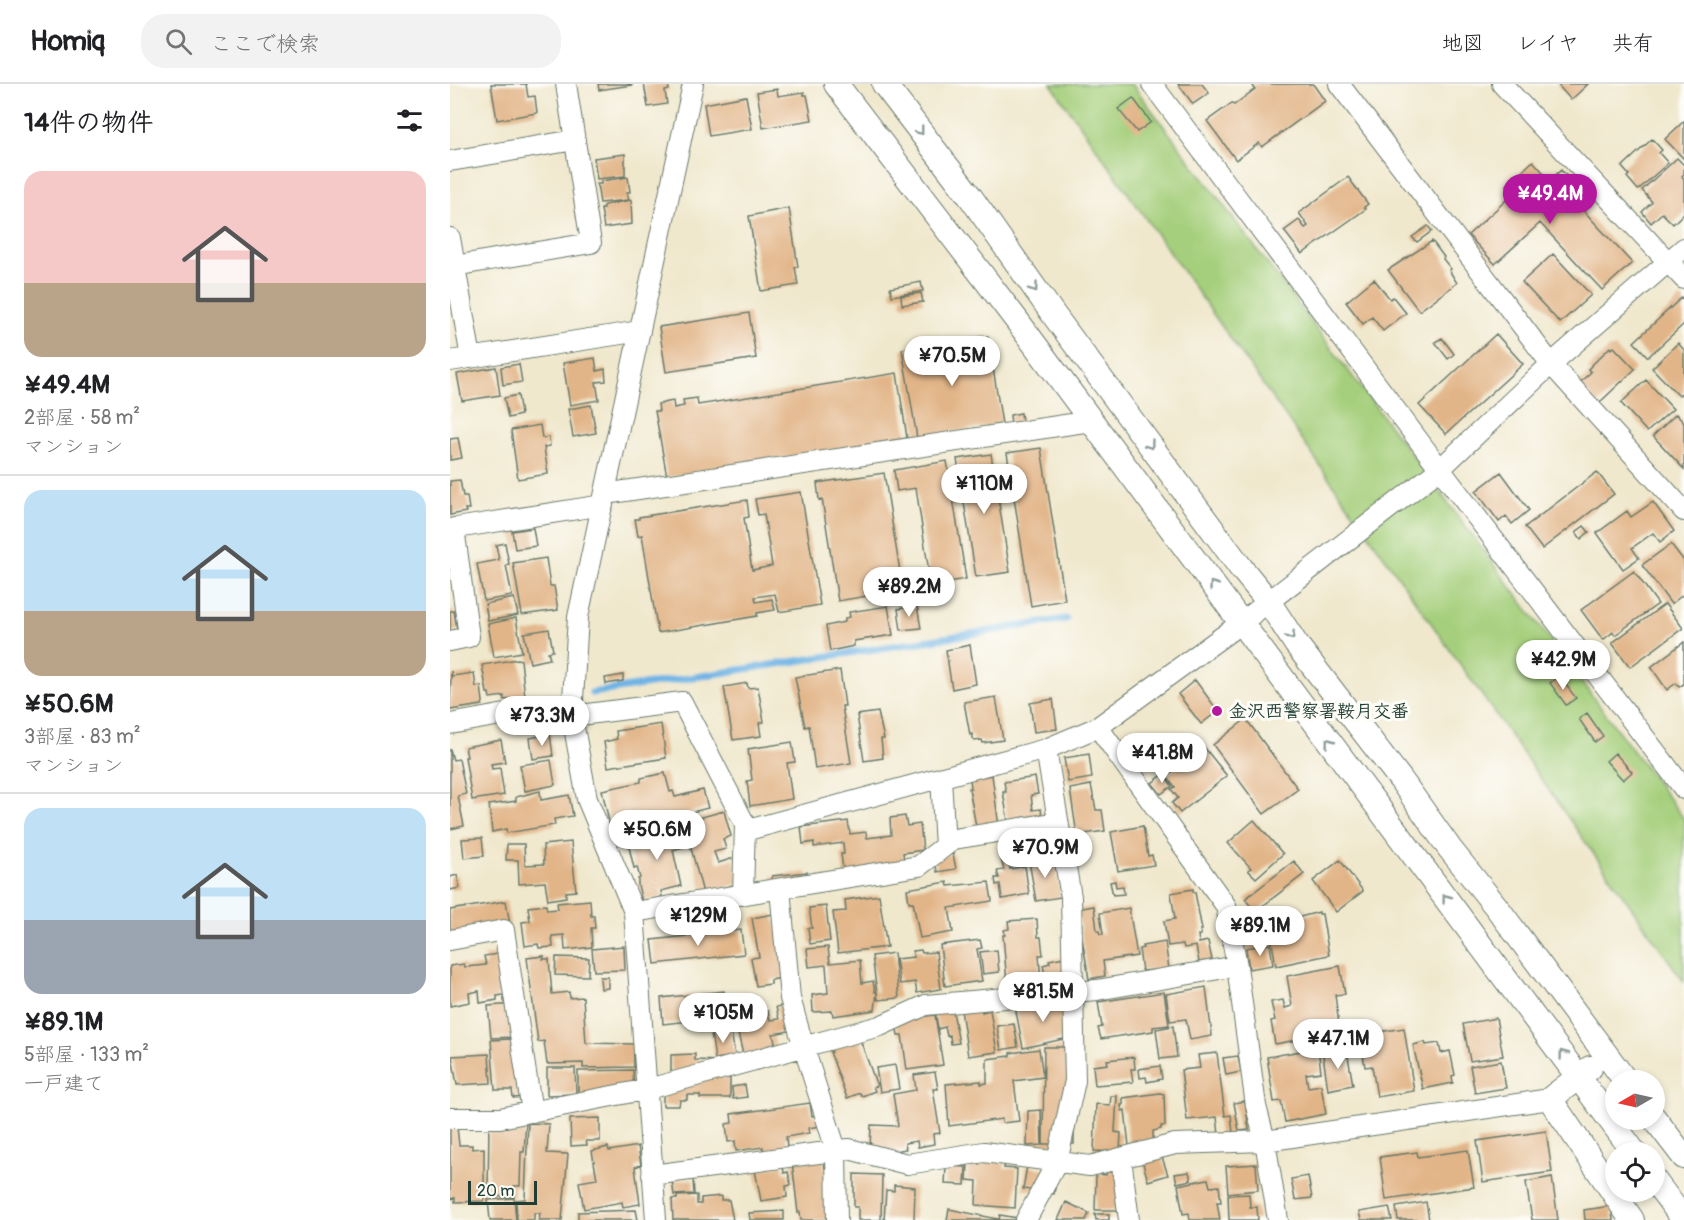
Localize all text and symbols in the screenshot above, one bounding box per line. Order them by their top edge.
search box [141,14,561,68]
text: Homiq [30,24,105,59]
icon: search [162,25,195,58]
text: ここで検索 [210,30,320,58]
text: 地図 [1442,30,1484,57]
text: レイヤ [1517,30,1579,57]
text: 共有 [1612,30,1654,57]
icon: filters [393,104,426,137]
text: 14件の物件 [24,107,153,139]
one-way arrow [912,124,923,135]
pin: ¥49.4M [1501,174,1599,225]
text: ¥49.4M [1517,181,1583,206]
icon: home [171,210,279,318]
one-way arrow [1027,282,1038,293]
pin: ¥70.5M [903,336,1001,387]
text: ¥70.5M [918,343,986,368]
text: ¥49.4M [24,369,110,401]
text: 2部屋 · 58 m² [24,405,140,430]
text: マンション [24,434,123,459]
one-way arrow [1143,439,1154,450]
pin: ¥110M [942,464,1026,515]
text: ¥110M [955,471,1013,496]
icon: home [171,529,279,637]
pin: ¥89.2M [860,567,958,618]
text: ¥89.2M [877,574,941,599]
one-way arrow [1209,581,1220,592]
one-way arrow [1283,630,1295,640]
pin: ¥42.9M [1514,640,1612,691]
text: ¥42.9M [1530,647,1596,672]
text: ¥50.6M [24,688,113,720]
pin: ¥73.3M [493,696,591,747]
place label: 金沢西警察署鞍月交番 [1229,700,1409,723]
text: ¥73.3M [509,703,575,728]
marker: 金沢西警察署鞍月交番 [1210,704,1224,718]
text: 3部屋 · 83 m² [24,724,140,749]
pin: ¥41.8M [1113,733,1211,784]
one-way arrow [1325,737,1336,748]
text: ¥41.8M [1131,740,1193,765]
text: マンション [24,753,123,778]
pin: ¥50.6M [608,810,706,861]
text: ¥50.6M [623,817,691,842]
pin: ¥70.9M [996,828,1094,879]
text: ¥70.9M [1011,835,1079,860]
icon: home [171,847,279,955]
one-way arrow [1442,893,1453,904]
pin: ¥129M [656,896,740,947]
text: ¥129M [669,903,727,928]
pin: ¥89.1M [1211,906,1309,957]
text: ¥89.1M [1230,913,1290,938]
pin: ¥81.5M [994,972,1092,1023]
text: ¥81.5M [1012,979,1074,1004]
pin: ¥105M [681,993,765,1044]
text: ¥105M [693,1000,753,1025]
text: ¥89.1M [24,1006,103,1038]
pin: ¥47.1M [1289,1019,1387,1070]
text: ¥47.1M [1307,1026,1369,1051]
text: 5部屋 · 133 m² [24,1042,149,1067]
one-way arrow [1559,1050,1570,1061]
north arrow [1605,1070,1665,1130]
map controls [1605,1070,1665,1202]
text: 一戸建て [24,1071,104,1096]
button: locate [1605,1142,1665,1202]
scale bar [468,1178,537,1206]
text: 20 m [477,1181,515,1201]

